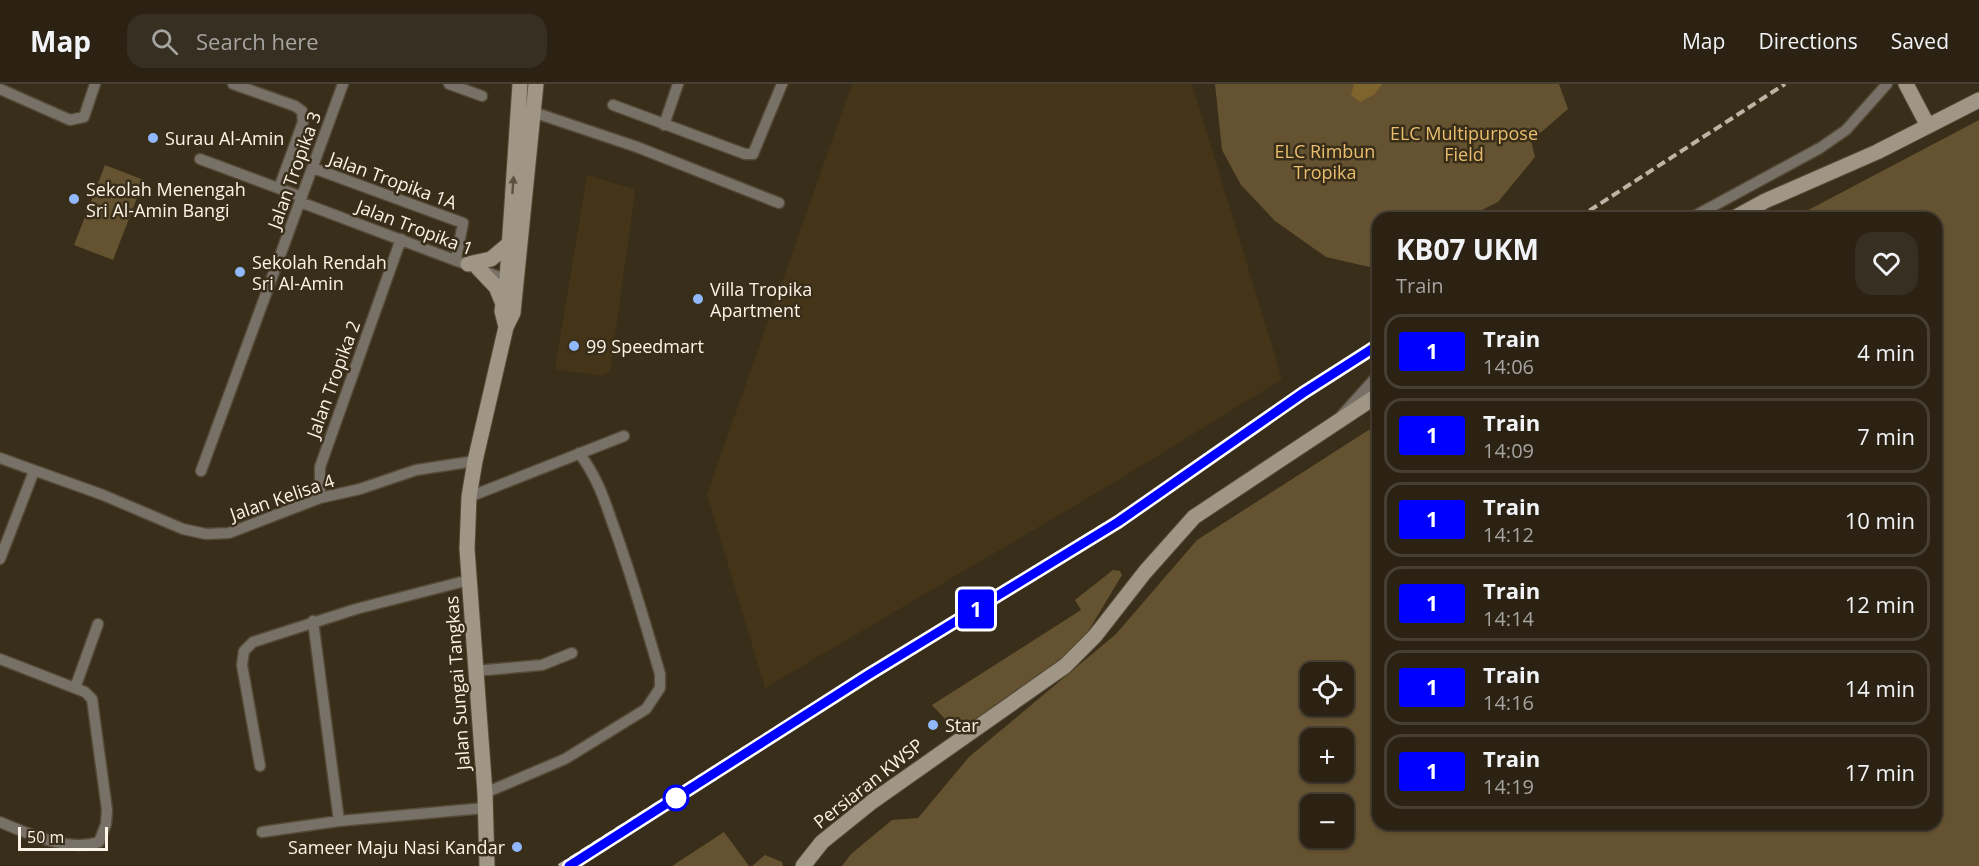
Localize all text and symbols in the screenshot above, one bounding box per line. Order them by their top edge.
search box [127,14,547,68]
text: Map [30,22,91,60]
icon: search [148,25,181,58]
text: Search here [196,26,319,56]
text: Map [1682,27,1725,55]
text: Directions [1758,27,1858,55]
text: Saved [1891,27,1949,55]
street label: Jalan Tropika 3 [261,108,326,234]
park label: ELC Multipurpose Field [1390,121,1538,166]
place label: Surau Al-Amin [165,126,284,150]
marker: Surau Al-Amin [146,131,160,145]
park label: ELC Rimbun Tropika [1275,139,1375,184]
street label: Jalan Tropika 1A [324,145,461,214]
one-way arrow [509,175,518,194]
place label: Sekolah Menengah Sri Al-Amin Bangi [86,177,246,222]
marker: Sekolah Menengah Sri Al-Amin Bangi [67,192,81,206]
street label: Jalan Tropika 1 [351,193,477,260]
text: KB07 UKM [1396,230,1539,268]
button: heart [1855,232,1918,295]
place label: Sekolah Rendah Sri Al-Amin [252,250,387,295]
marker: Sekolah Rendah Sri Al-Amin [233,265,247,279]
text: Train [1396,272,1444,299]
place label: Villa Tropika Apartment [710,277,812,322]
marker: Villa Tropika Apartment [691,292,705,306]
street label: Jalan Tropika 2 [300,317,365,443]
text: Train [1483,323,1540,353]
place label: 99 Speedmart [586,334,704,358]
text: 1 [1426,337,1438,365]
text: 4 min [1857,337,1915,367]
marker: 99 Speedmart [567,339,581,353]
text: 14:06 [1483,353,1534,380]
text: Train [1483,407,1540,437]
text: 1 [1426,421,1438,449]
text: 7 min [1857,421,1915,451]
text: 14:09 [1483,437,1534,464]
street label: Jalan Kelisa 4 [225,468,337,527]
text: Train [1483,491,1540,521]
text: 1 [1426,505,1438,533]
text: 10 min [1845,505,1915,535]
text: 14:12 [1483,521,1534,548]
text: Train [1483,575,1540,605]
text: 1 [1426,589,1438,617]
text: 12 min [1845,589,1915,619]
line badge: 1 [956,590,996,628]
street label: Jalan Sungai Tangkas [439,595,475,773]
text: 1 [970,595,982,623]
text: 14:14 [1483,605,1534,632]
text: Train [1483,659,1540,689]
map controls [1300,662,1354,848]
button: locate [1300,662,1354,716]
text: 1 [1426,673,1438,701]
text: 14 min [1845,673,1915,703]
text: 14:16 [1483,689,1534,716]
place label: Star [945,713,979,737]
marker: Star [926,718,940,732]
button: + [1300,728,1354,782]
street label: Persiaran KWSP [808,733,928,833]
text: Train [1483,743,1540,773]
text: 1 [1426,757,1438,785]
text: 17 min [1845,757,1915,787]
text: 14:19 [1483,773,1534,800]
unlabelled marker [663,785,689,811]
button: − [1300,794,1354,848]
scale bar [18,824,108,852]
text: 50 m [27,826,64,848]
place label: Sameer Maju Nasi Kandar [288,835,506,859]
marker: Sameer Maju Nasi Kandar [510,840,524,854]

